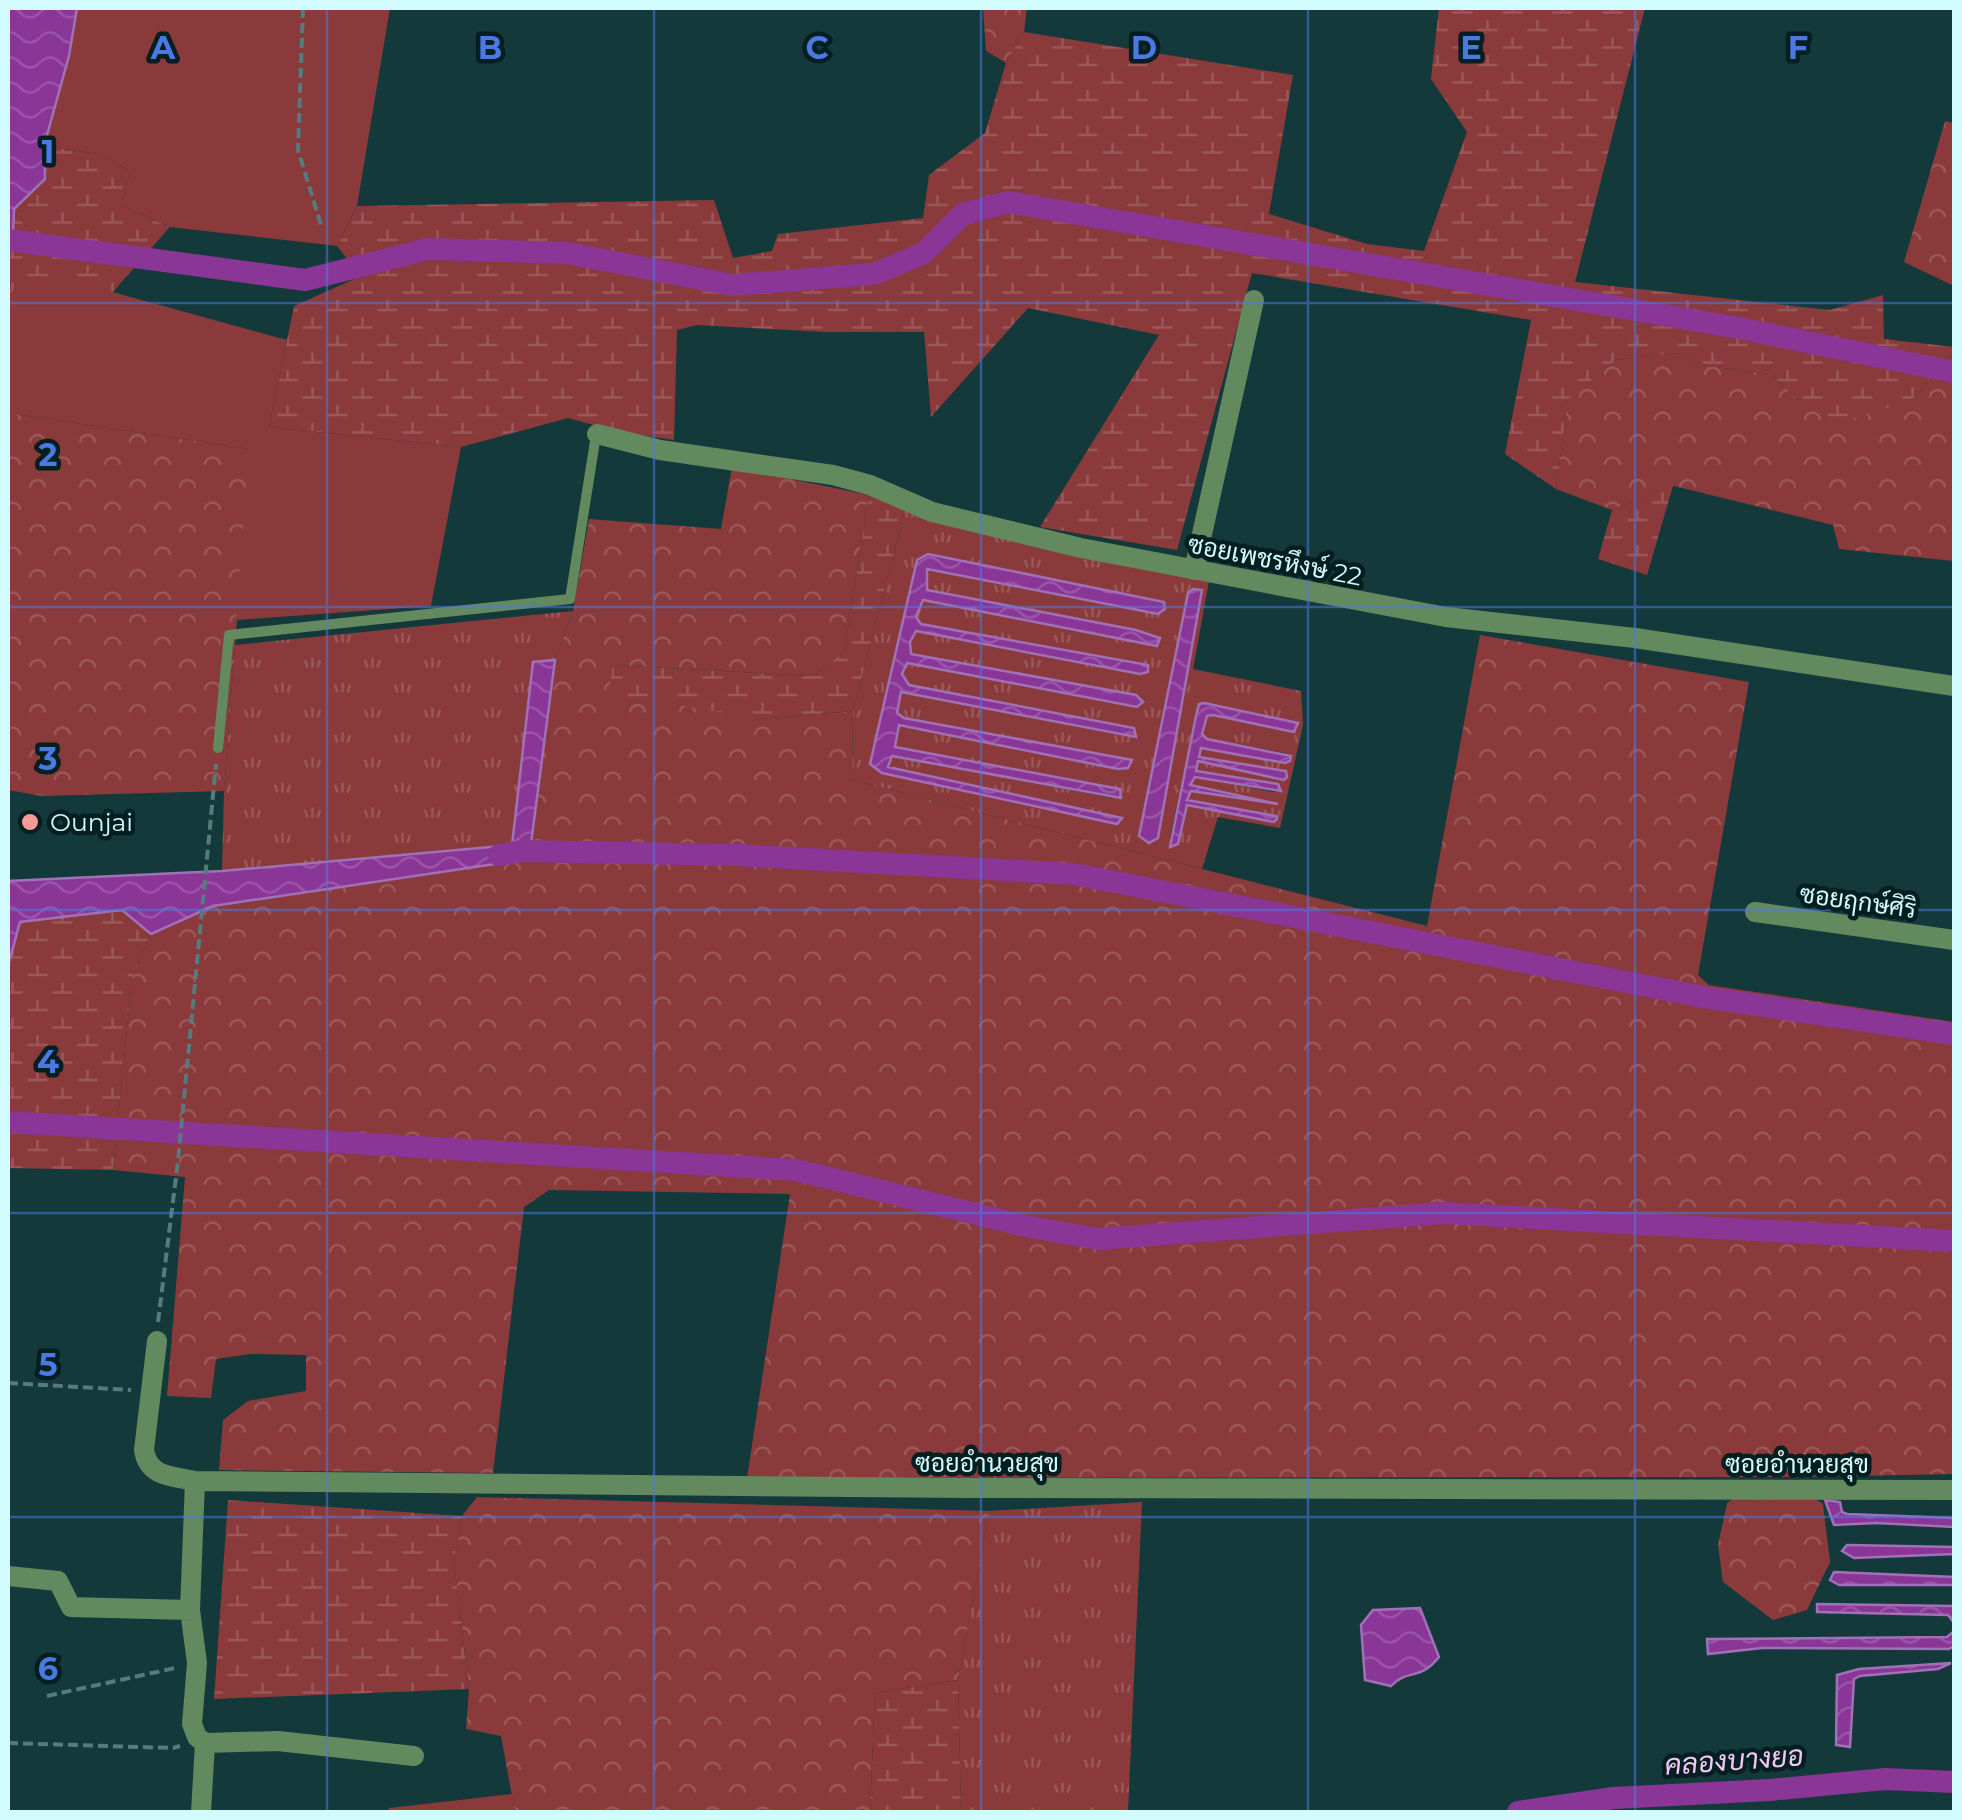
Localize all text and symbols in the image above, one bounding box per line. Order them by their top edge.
text: A [150,28,176,67]
text: B [478,28,502,67]
text: C [805,28,829,67]
text: D [1131,28,1157,67]
text: E [1460,28,1482,67]
text: F [1788,28,1808,67]
text: 1 [42,132,54,171]
text: 2 [39,435,57,474]
street label: ซอยเพชรหึงษ์ 22 [1186,526,1365,592]
text: 3 [38,739,57,778]
place label: Ounjai [50,807,133,837]
marker: Ounjai [19,811,41,833]
street label: ซอยฤกษ์ศิริ [1798,876,1918,925]
text: 4 [37,1042,59,1081]
text: 5 [38,1345,58,1384]
street label: ซอยอำนวยสุข [915,1448,1059,1481]
street label: ซอยอำนวยสุข [1725,1449,1869,1482]
text: 6 [38,1649,58,1688]
water label: คลองบางยอ [1663,1738,1805,1782]

